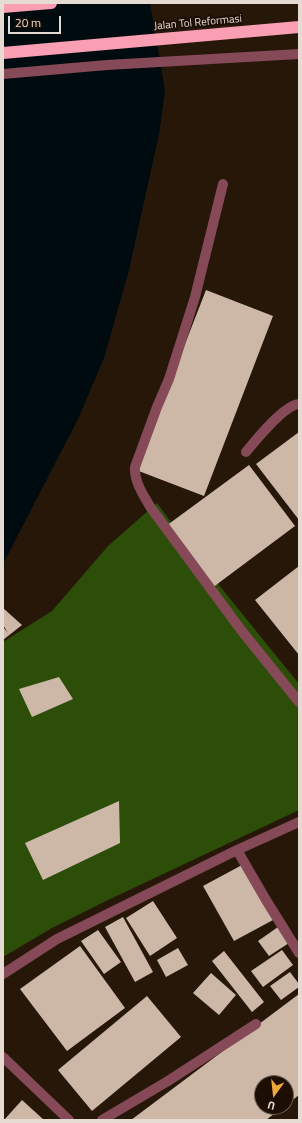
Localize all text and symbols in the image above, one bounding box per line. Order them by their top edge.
scale bar [10,8,63,34]
text: 20 m [15,13,41,32]
street label: Jalan Tol Reformasi [153,13,243,33]
north arrow [254,1075,294,1115]
text: U [266,1097,277,1114]

